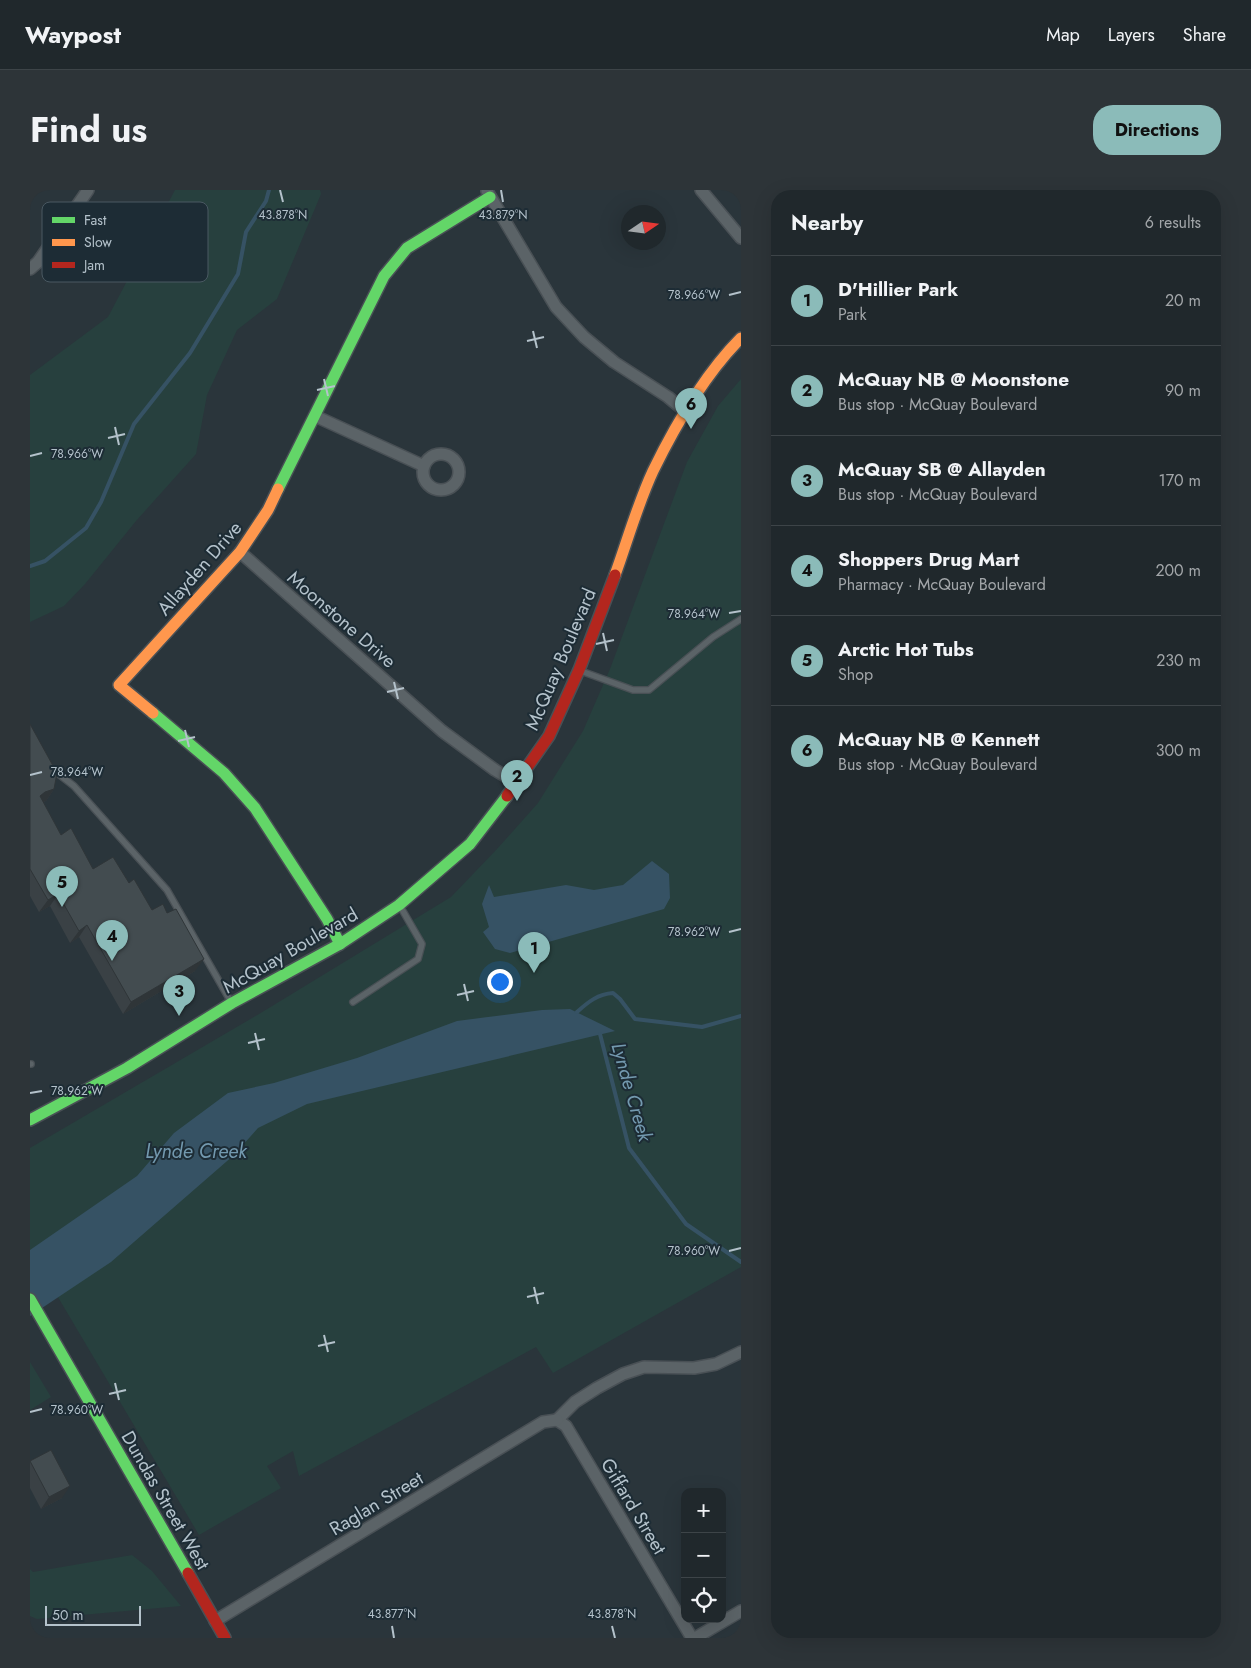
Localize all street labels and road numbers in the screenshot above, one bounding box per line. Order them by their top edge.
street label: Allayden Drive [151,515,248,621]
street label: Moonstone Drive [281,564,402,674]
street label: McQuay Boulevard [518,584,603,735]
street label: McQuay Boulevard [218,901,363,1000]
street label: Dundas Street West [115,1426,217,1575]
street label: Giffard Street [594,1453,673,1560]
street label: Raglan Street [324,1465,429,1542]

